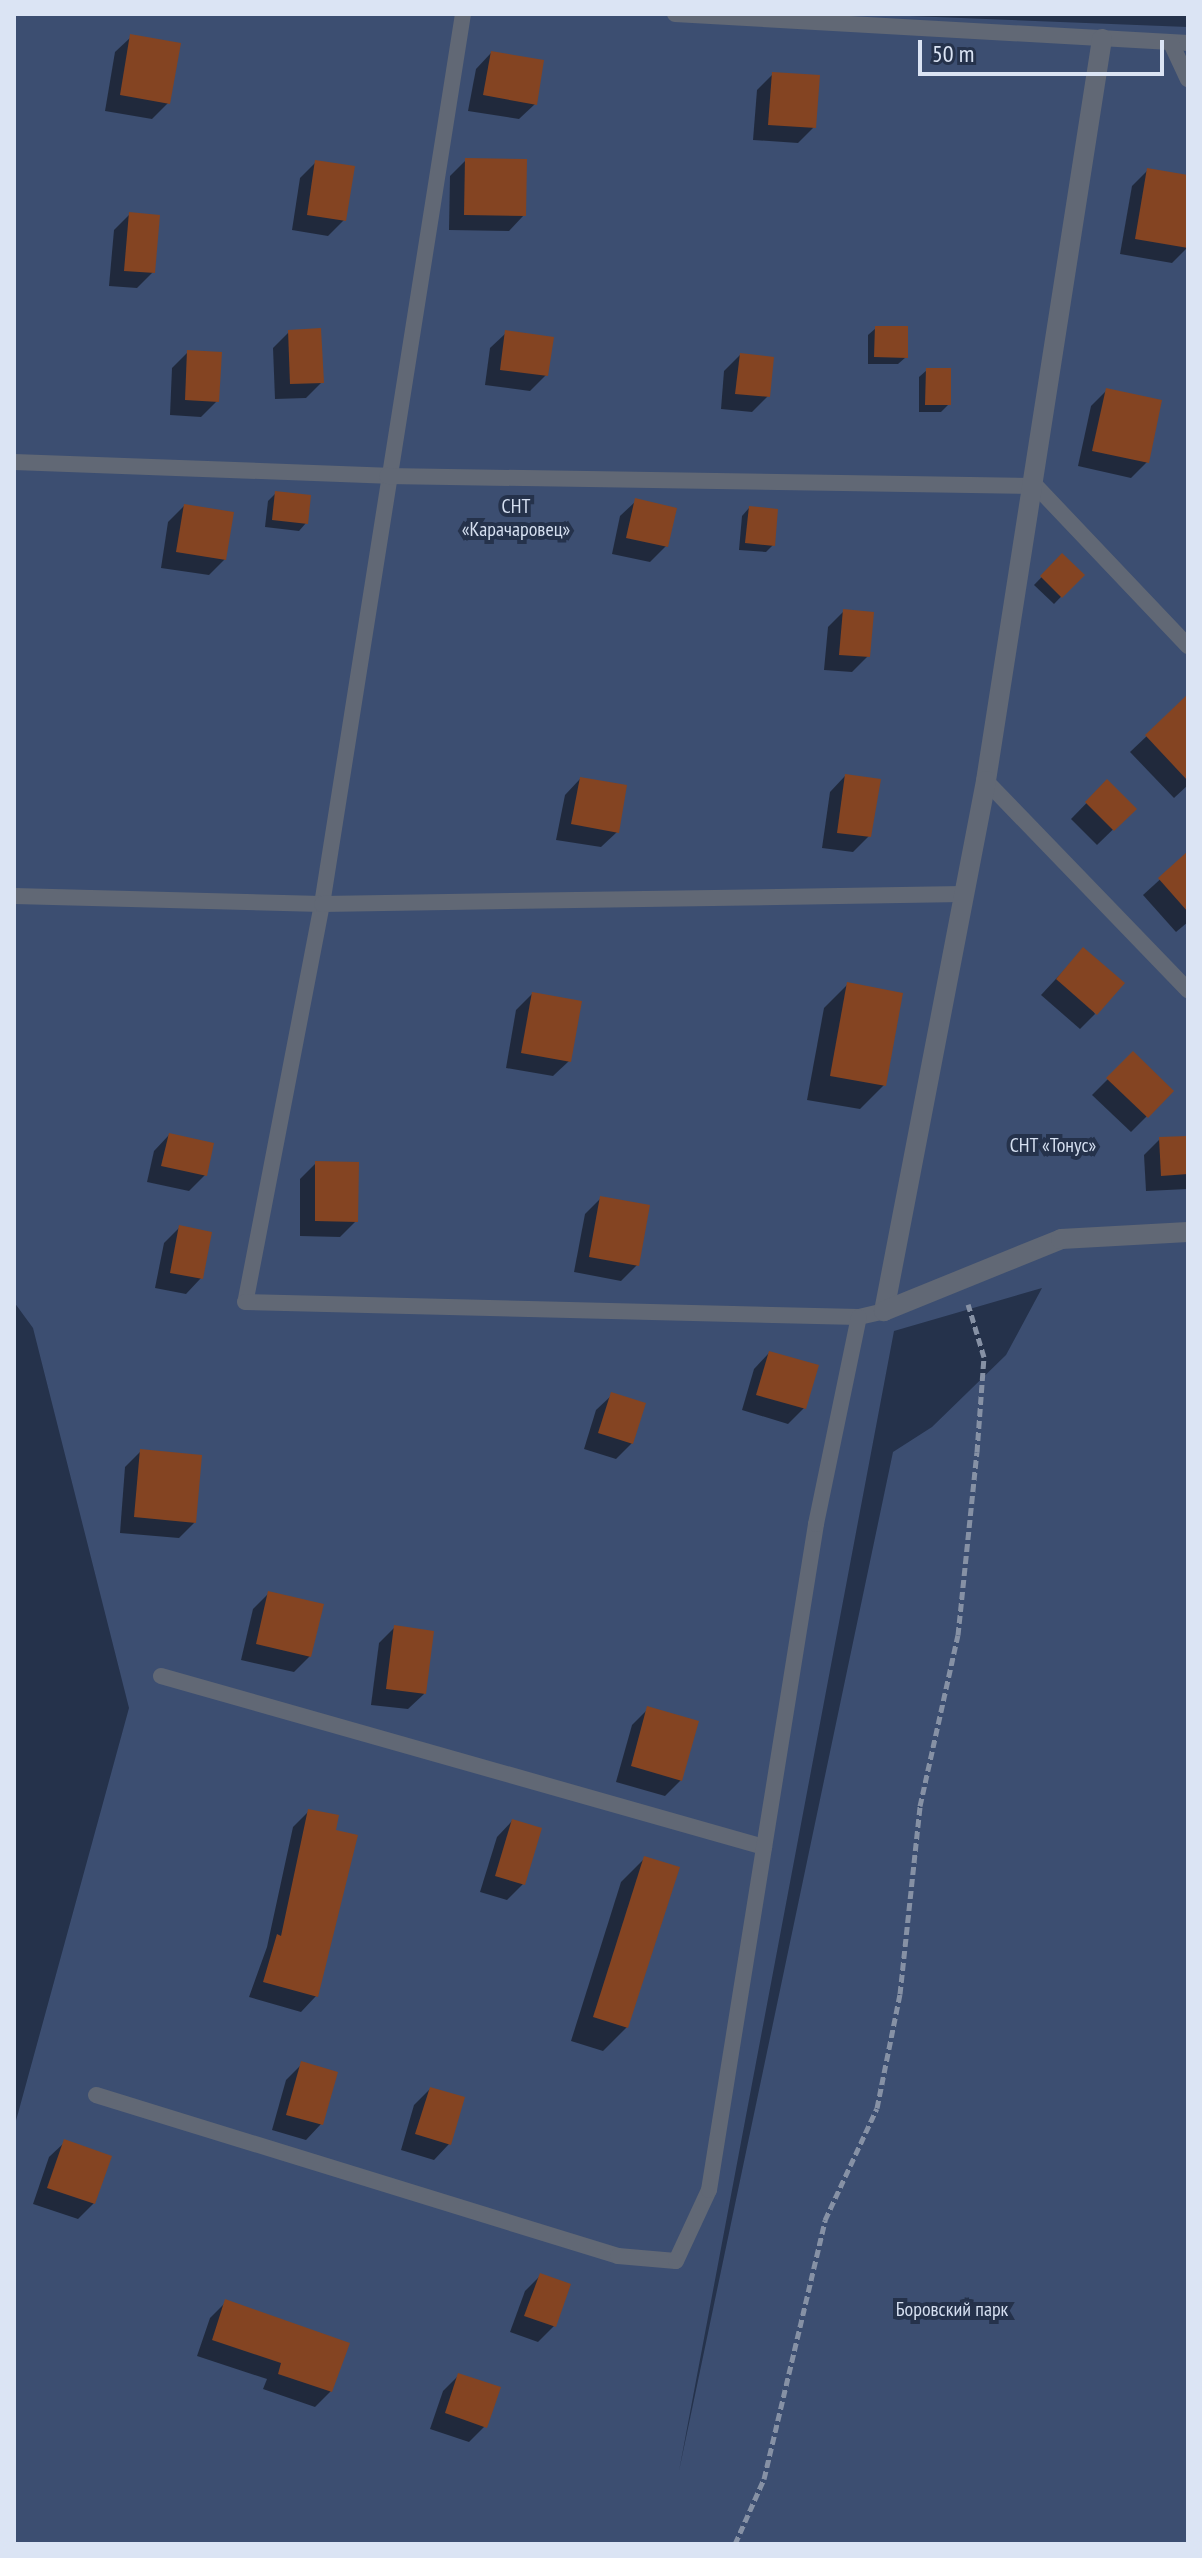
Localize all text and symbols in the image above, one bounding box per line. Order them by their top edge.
scale bar [922,24,1168,74]
text: 50 m [932,38,974,69]
park label: СНТ «Карачаровец» [462,495,570,542]
park label: СНТ «Тонус» [1009,1133,1097,1157]
park label: Боровский парк [896,2297,1008,2321]

